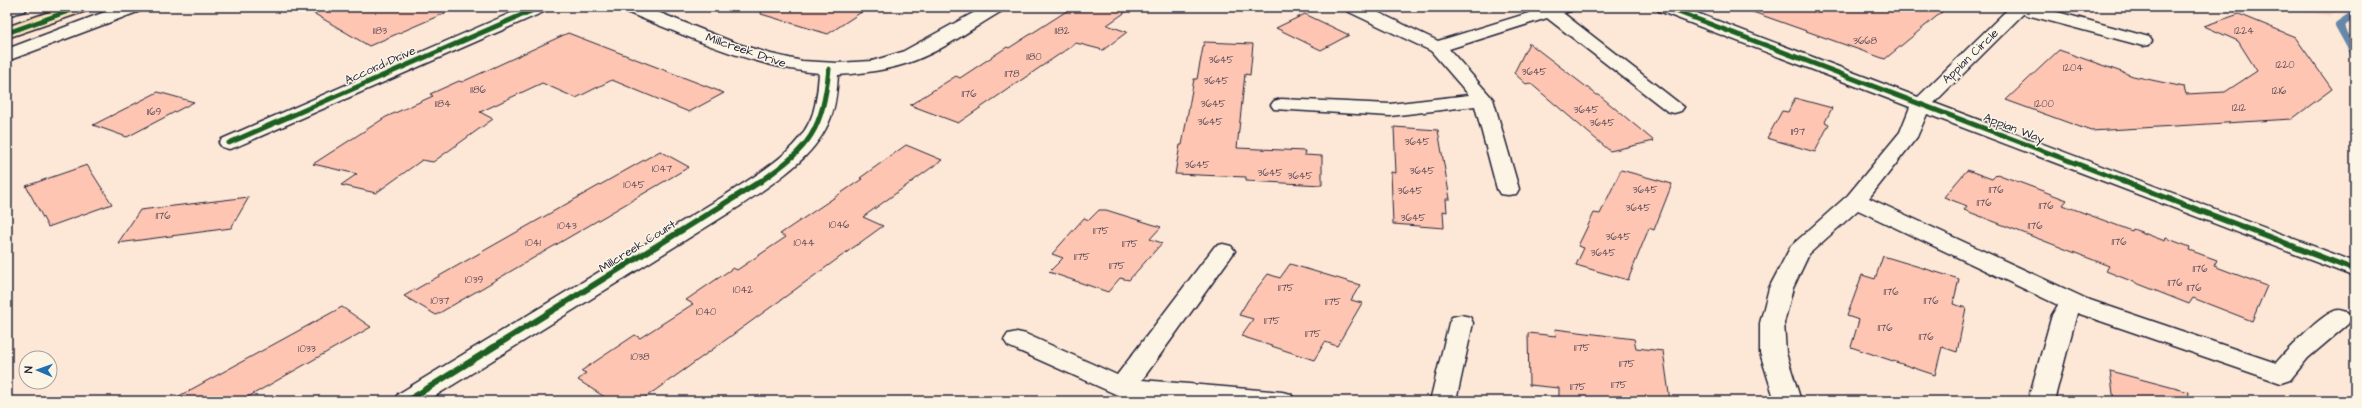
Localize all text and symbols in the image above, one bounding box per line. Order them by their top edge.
house number: 1183 [373,24,387,38]
house number: 1182 [1055,24,1070,38]
house number: 1224 [2234,24,2254,38]
street label: Appian Circle [1938,25,2003,88]
street label: Millcreek Drive [703,29,789,72]
house number: 3668 [1853,34,1878,48]
street label: Accord Drive [342,42,419,89]
house number: 1180 [1026,50,1042,64]
house number: 3645 [1208,53,1234,67]
house number: 1220 [2275,58,2295,72]
house number: 1204 [2063,61,2083,75]
house number: 3645 [1521,65,1547,79]
house number: 1178 [1004,67,1020,81]
house number: 3645 [1203,74,1229,88]
house number: 1186 [470,83,486,97]
house number: 1216 [2272,84,2287,98]
house number: 1176 [962,87,977,101]
house number: 1184 [435,97,451,111]
house number: 3645 [1200,97,1226,111]
house number: 1200 [2034,97,2054,111]
house number: 1212 [2232,101,2246,115]
house number: 3645 [1573,103,1599,117]
house number: 1169 [147,105,162,119]
street label: Appian Way [1981,109,2047,149]
house number: 3645 [1197,115,1223,129]
house number: 3645 [1589,116,1615,130]
house number: 1197 [1791,125,1805,139]
house number: 3645 [1404,135,1430,149]
house number: 3645 [1184,158,1210,172]
house number: 1047 [652,162,672,176]
house number: 3645 [1409,164,1435,178]
house number: 3645 [1257,166,1283,180]
house number: 3645 [1287,169,1313,183]
house number: 1045 [623,178,645,192]
house number: 3645 [1632,183,1658,197]
house number: 1176 [1989,183,2004,197]
house number: 3645 [1397,184,1423,198]
house number: 1176 [1977,196,1992,210]
house number: 1176 [2039,199,2054,213]
house number: 3645 [1625,201,1651,215]
house number: 1176 [156,209,171,223]
house number: 3645 [1400,211,1426,225]
street label: Millcreek Court [596,216,679,277]
house number: 1046 [829,218,850,232]
house number: 1043 [557,219,577,233]
house number: 1176 [2028,219,2043,233]
house number: 1175 [1093,224,1109,238]
house number: 3645 [1605,230,1631,244]
house number: 1176 [2112,235,2127,249]
house number: 1041 [525,236,542,250]
house number: 1044 [793,236,815,250]
house number: 1175 [1122,237,1138,251]
house number: 3645 [1590,246,1616,260]
house number: 1175 [1074,250,1090,264]
house number: 1175 [1109,259,1125,273]
house number: 1176 [2193,262,2208,276]
house number: 1039 [465,273,483,287]
house number: 1176 [2168,276,2183,290]
house number: 1175 [1278,281,1294,295]
house number: 1176 [2187,281,2202,295]
house number: 1042 [733,283,753,297]
house number: 1176 [1884,285,1899,299]
house number: 1037 [431,294,449,308]
house number: 1176 [1924,294,1939,308]
house number: 1175 [1325,295,1341,309]
house number: 1040 [696,305,716,319]
house number: 1175 [1264,314,1280,328]
house number: 1176 [1878,321,1893,335]
house number: 1175 [1305,327,1321,341]
house number: 1176 [1919,330,1934,344]
house number: 1175 [1574,341,1590,355]
house number: 1033 [298,342,316,356]
north arrow [18,350,58,390]
house number: 1038 [630,350,650,364]
house number: 1175 [1619,357,1635,371]
text: N [21,366,36,373]
house number: 1175 [1611,378,1627,392]
house number: 1175 [1570,380,1586,394]

